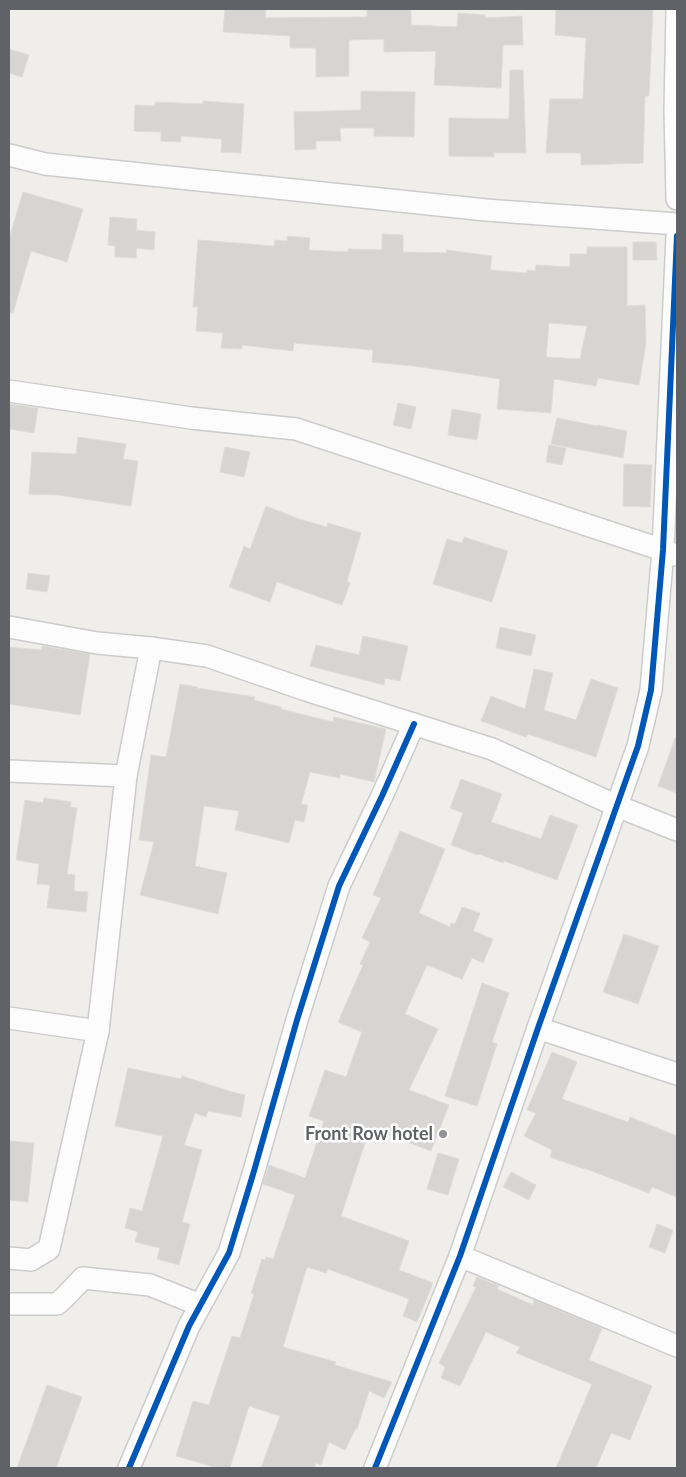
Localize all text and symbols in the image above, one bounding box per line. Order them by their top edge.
place label: Front Row hotel [305,1122,433,1144]
marker: Front Row hotel [437,1128,449,1140]

